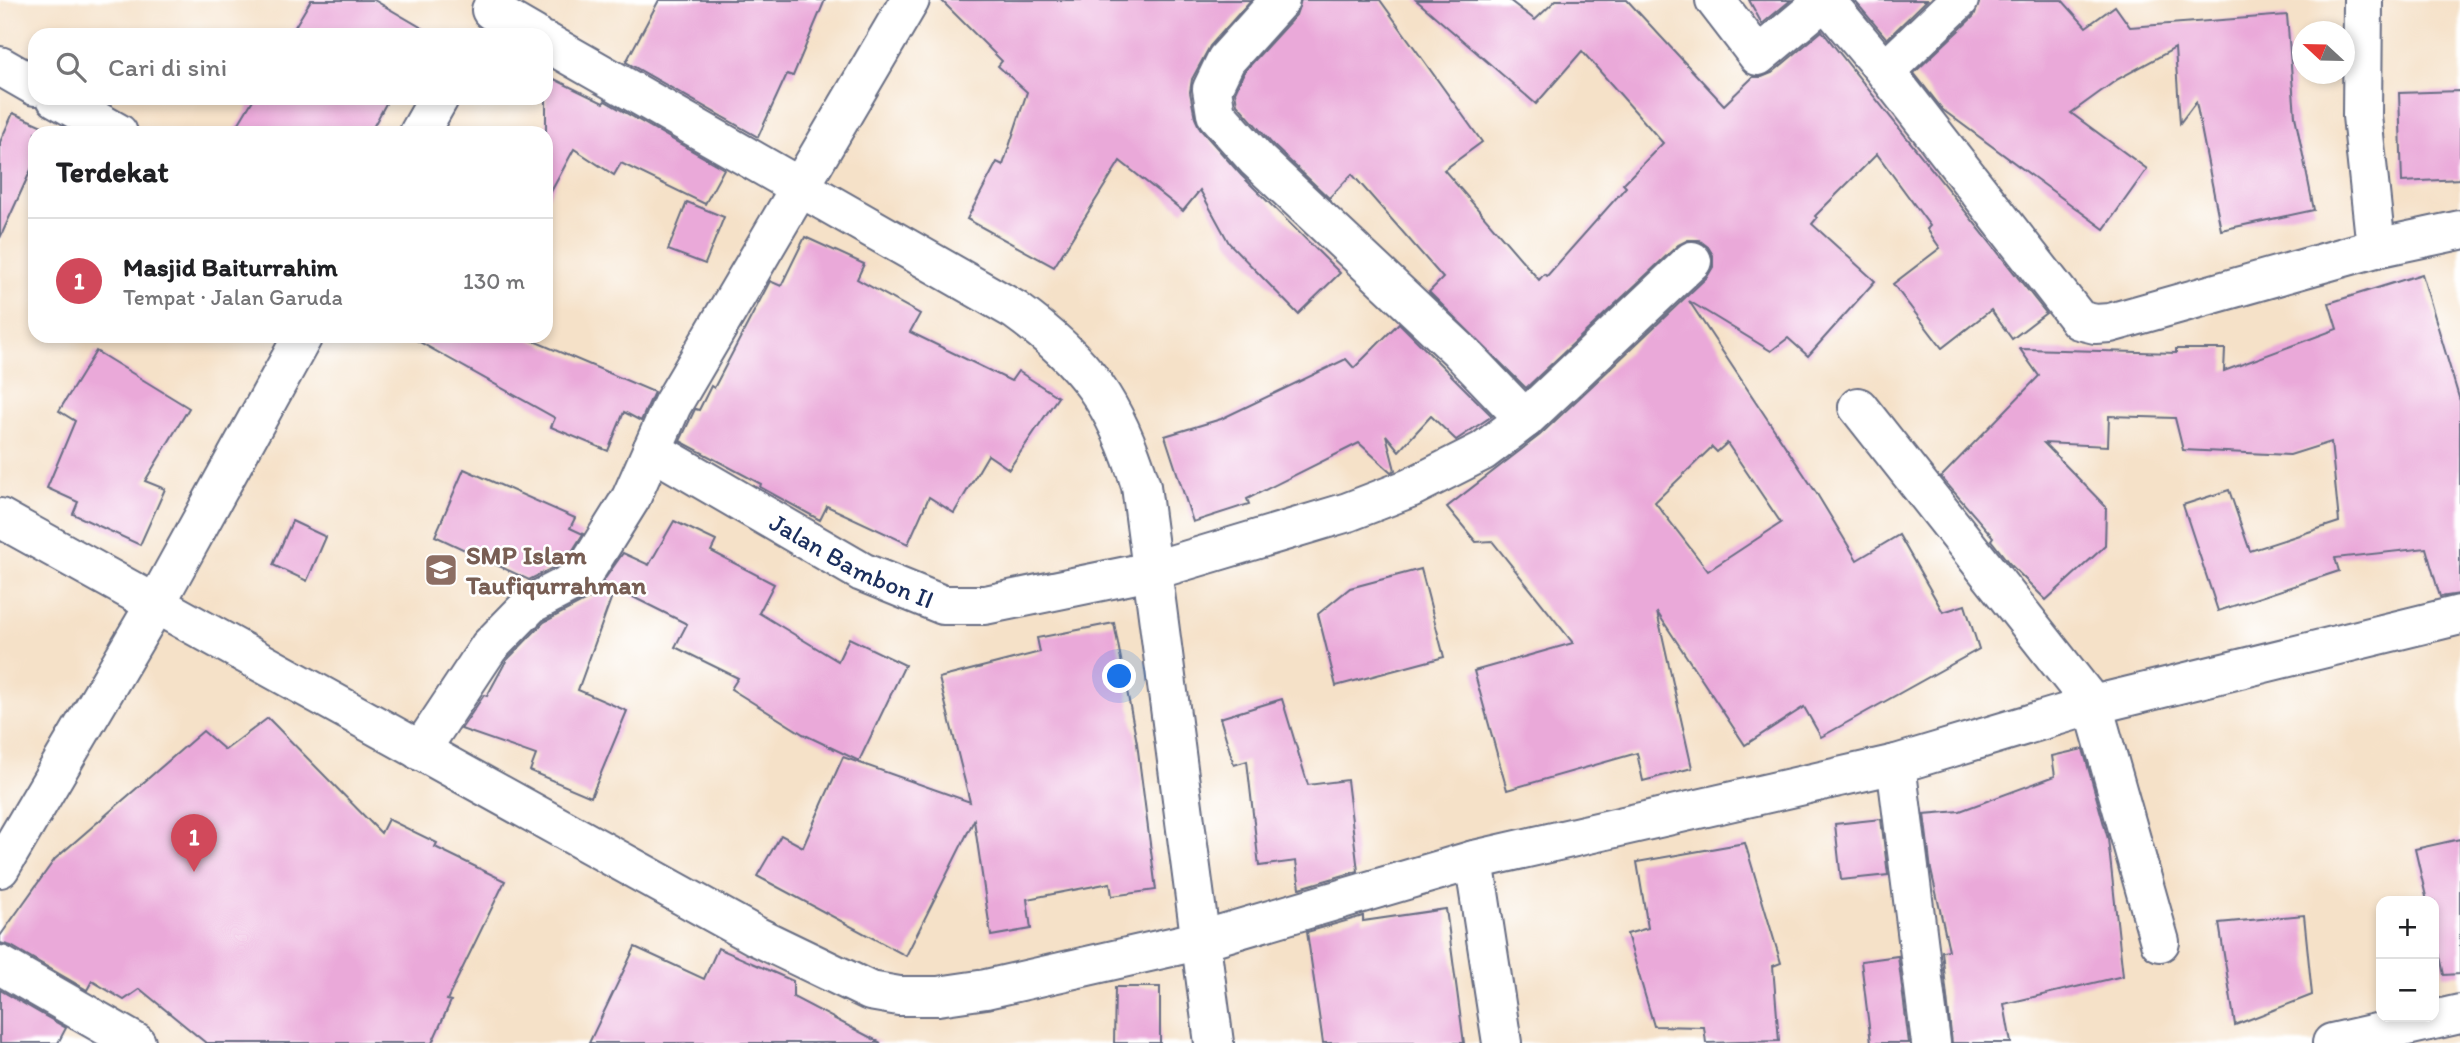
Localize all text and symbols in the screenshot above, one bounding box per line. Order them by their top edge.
north arrow [2292,21,2355,84]
search box [28,28,553,105]
icon: search [52,48,90,86]
text: Cari di sini [108,51,227,83]
text: Terdekat [56,153,169,190]
text: Masjid Baiturrahim [123,251,338,283]
text: 1 [74,267,84,295]
text: 130 m [463,267,525,295]
text: Tempat · Jalan Garuda [123,283,343,311]
street label: Jalan Bambon II [764,506,939,616]
place label: SMP Islam Taufiqurrahman [465,539,646,601]
school or university icon: SMP Islam Taufiqurrahman [422,551,460,589]
your location [1102,659,1136,693]
pin: 1 [171,814,217,872]
map controls [2376,896,2439,1022]
button: + [2376,896,2439,959]
button: − [2376,959,2439,1022]

